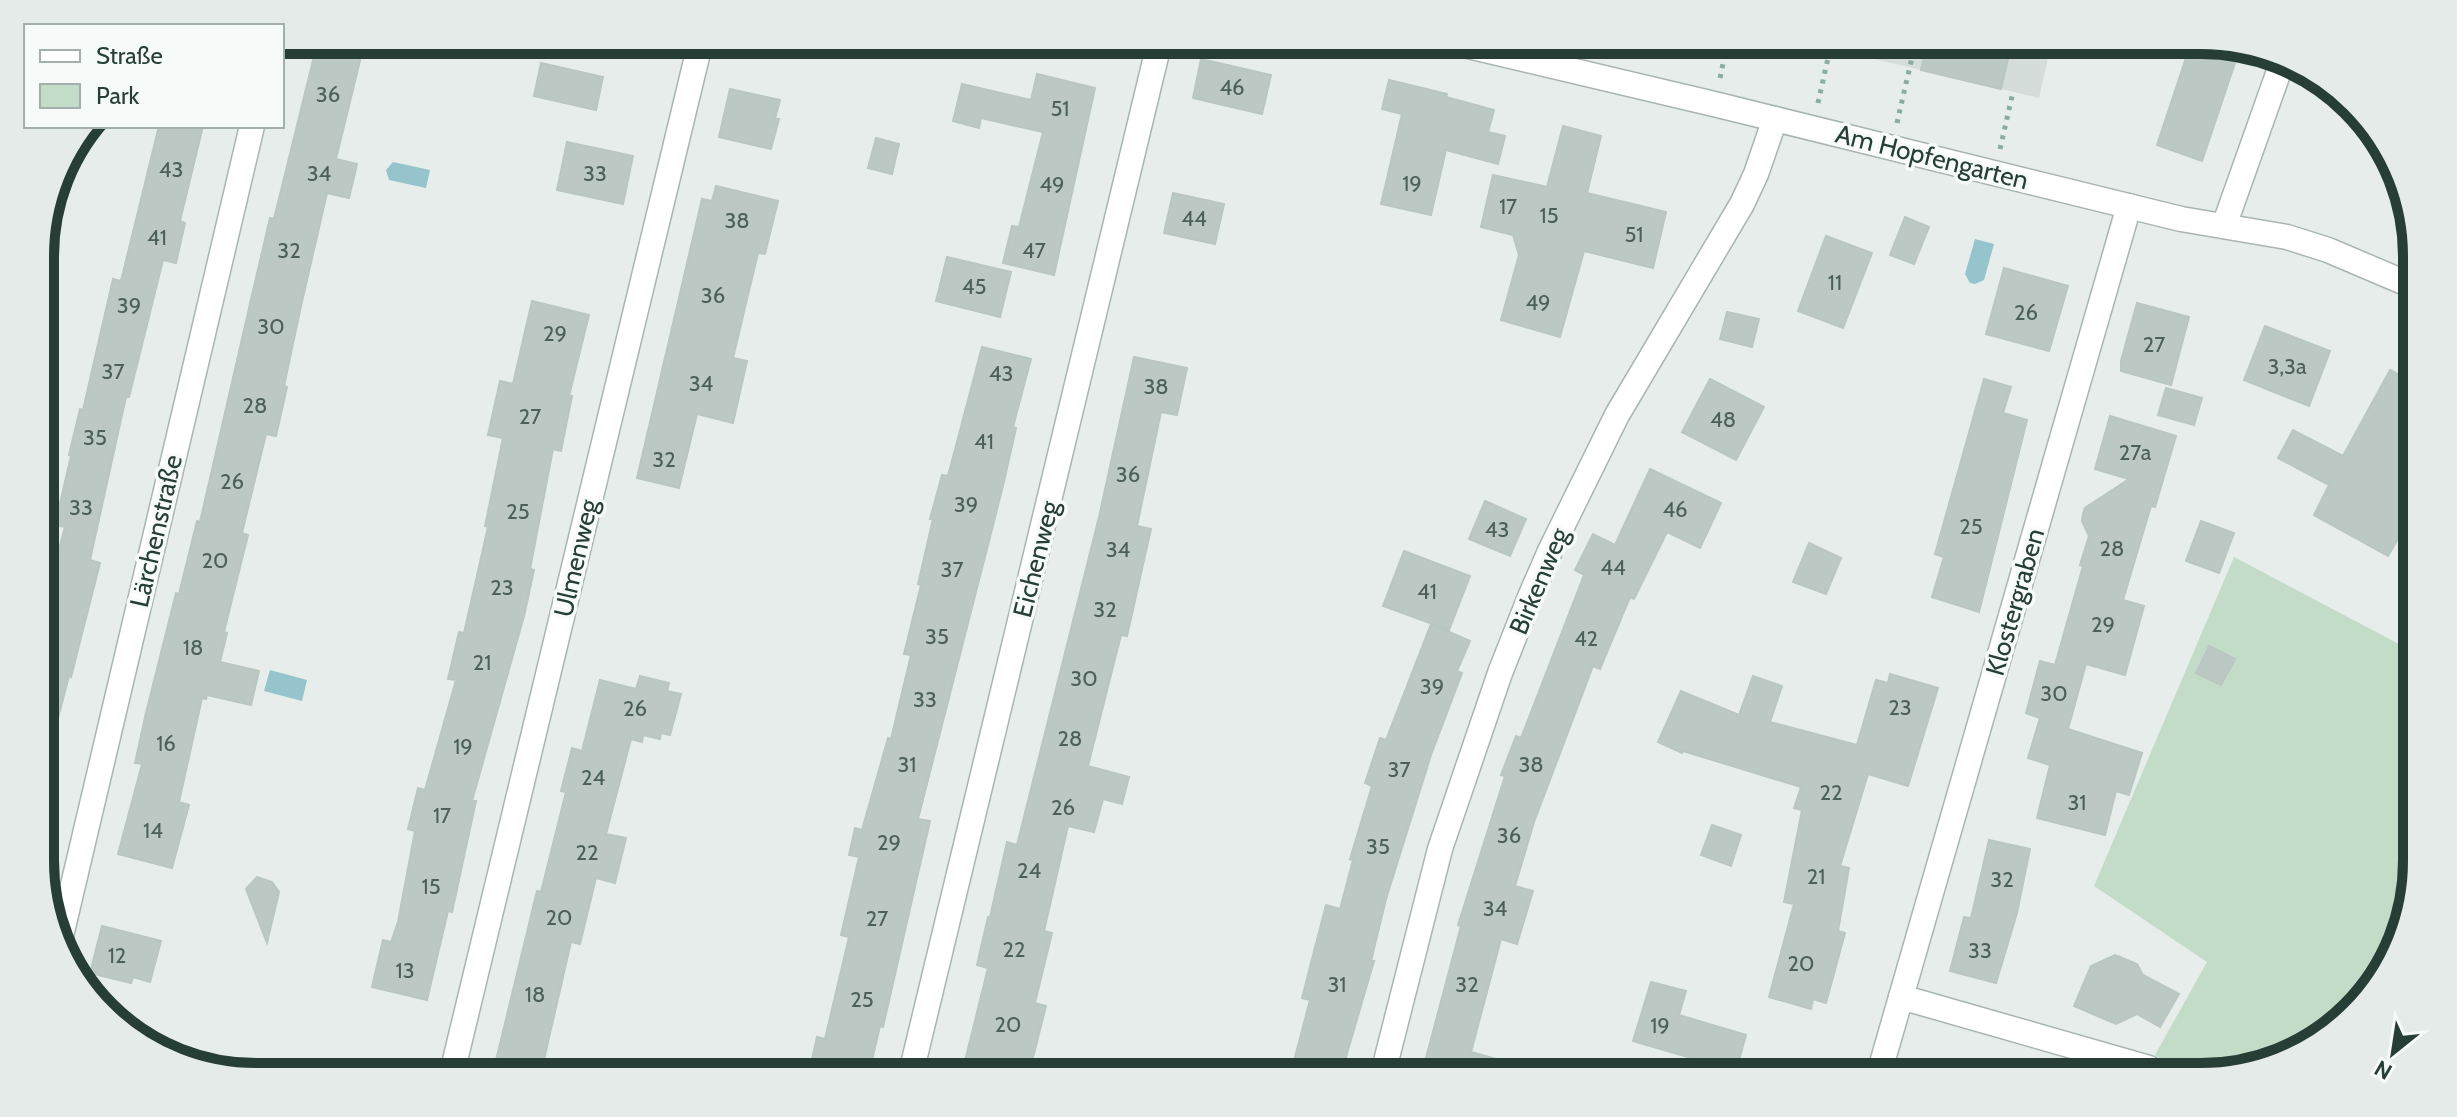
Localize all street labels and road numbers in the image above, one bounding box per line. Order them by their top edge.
street label: Am Hopfengarten [1832,118,2032,196]
street label: Lärchenstraße [123,452,189,610]
street label: Ulmenweg [547,495,605,620]
street label: Eichenweg [1006,496,1066,621]
street label: Birkenweg [1502,522,1576,639]
street label: Klostergraben [1979,525,2051,679]

